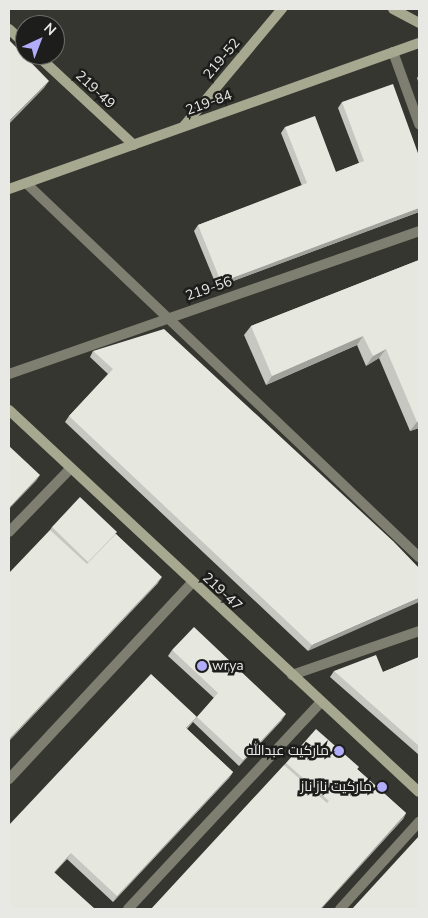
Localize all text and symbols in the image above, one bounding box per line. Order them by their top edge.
north arrow [15,15,65,65]
text: N [40,19,60,40]
street label: 219-52 [200,35,244,83]
street label: 219-49 [72,68,118,112]
street label: 219-84 [184,87,234,119]
street label: 219-56 [184,273,234,305]
street label: 219-47 [199,570,245,614]
place label: wrya [212,658,244,674]
marker: wrya [196,660,208,672]
place label: ماركيت عبدالله [246,743,329,759]
marker: ماركيت عبدالله [333,745,345,757]
place label: ماركيت ناز ناز [301,779,372,795]
marker: ماركيت ناز ناز [376,781,388,793]

